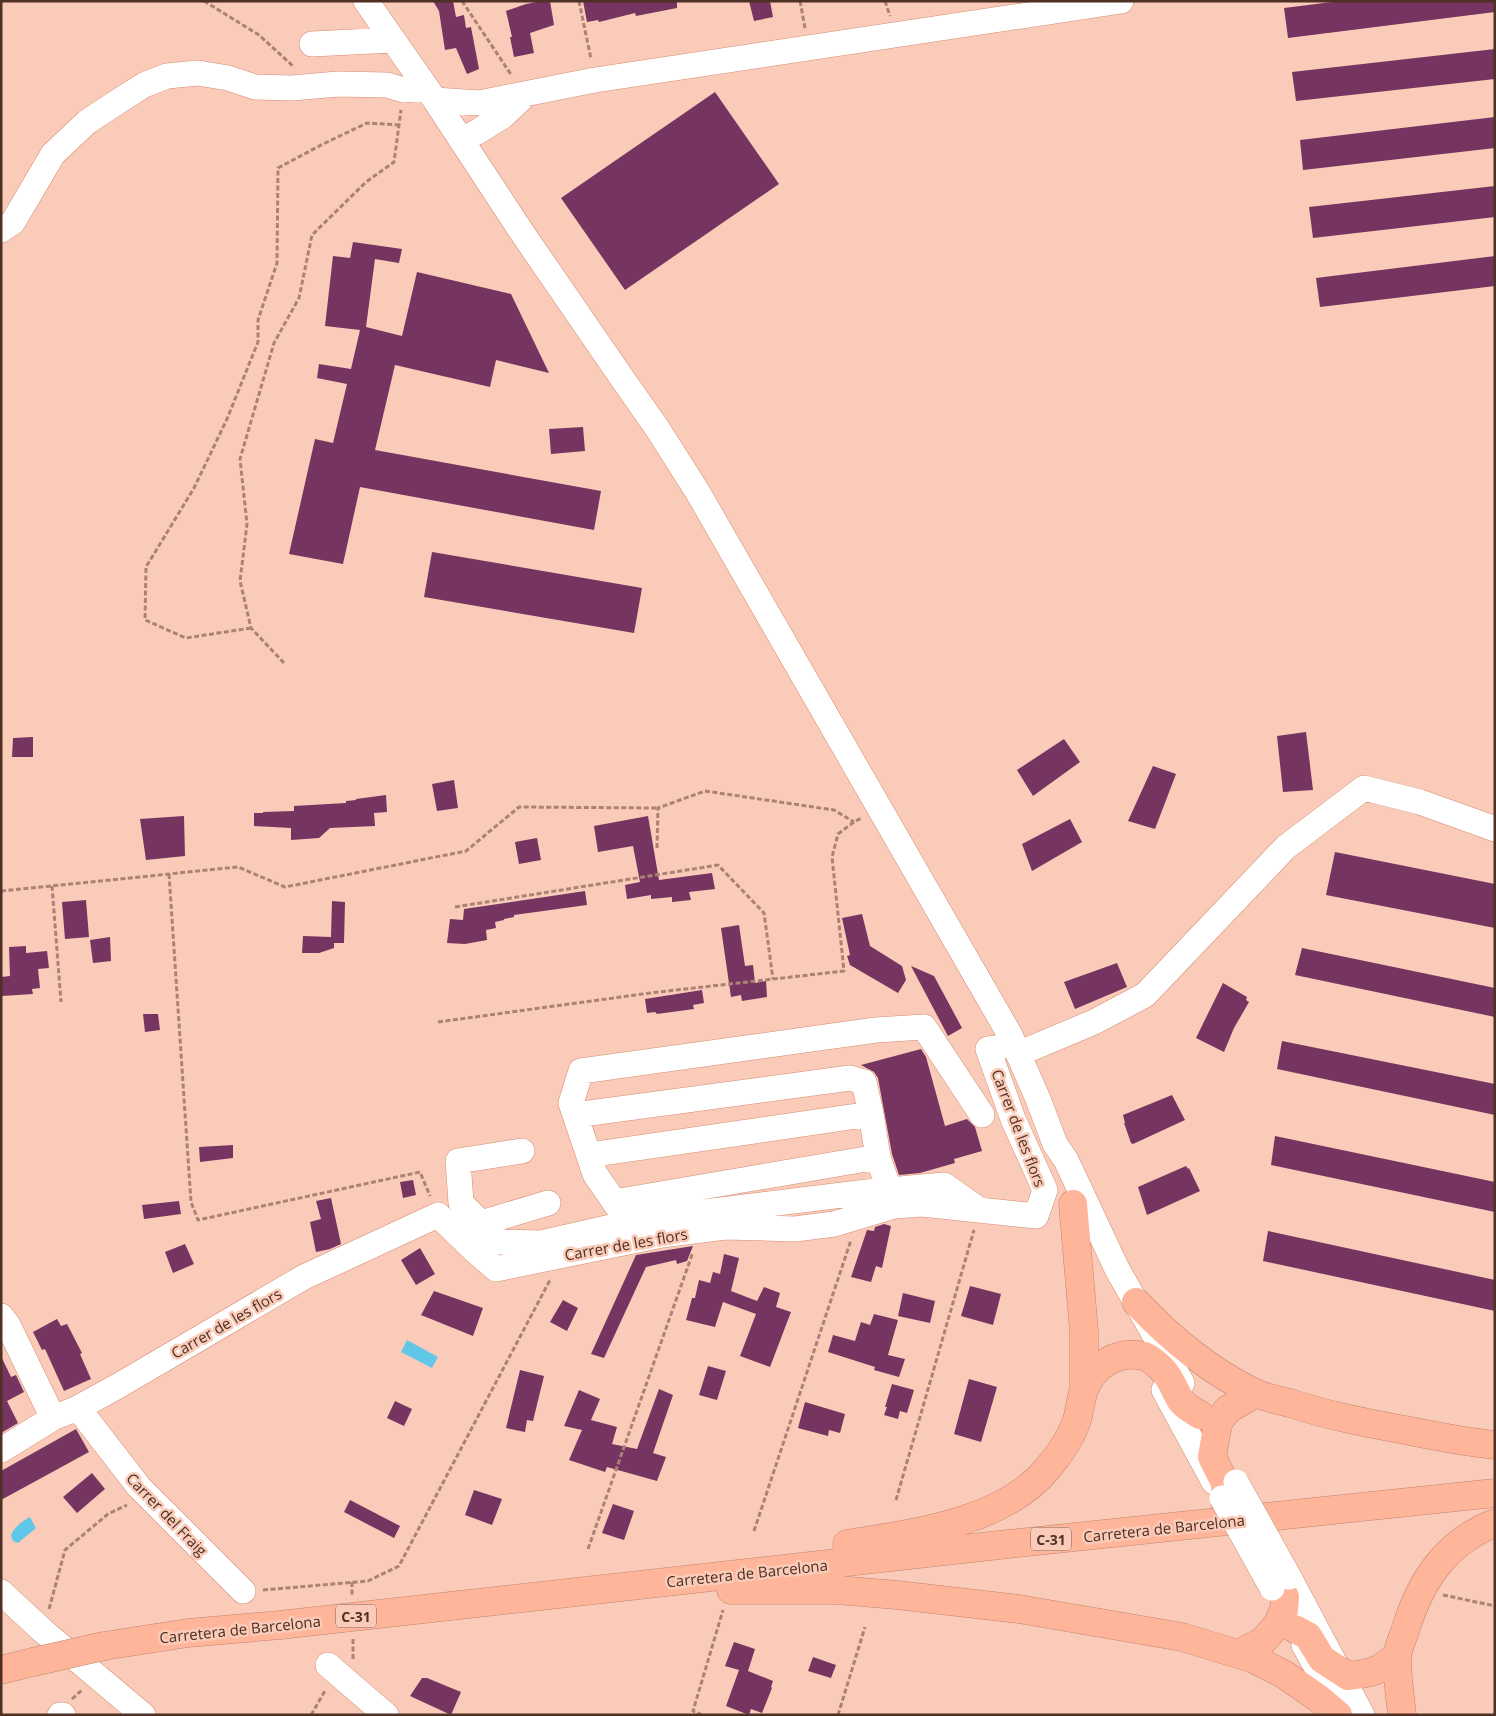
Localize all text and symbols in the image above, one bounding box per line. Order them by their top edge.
street label: Carrer de les flors [987,1066,1051,1190]
street label: Carrer de les flors [563,1223,689,1265]
street label: Carrer de les flors [167,1283,285,1363]
street label: Carrer del Fraig [122,1468,212,1560]
street label: Carretera de Barcelona [1082,1510,1246,1546]
road number: C-31 [1031,1528,1071,1550]
street label: Carretera de Barcelona [665,1555,829,1591]
road number: C-31 [336,1604,376,1628]
street label: Carretera de Barcelona [158,1611,322,1647]

